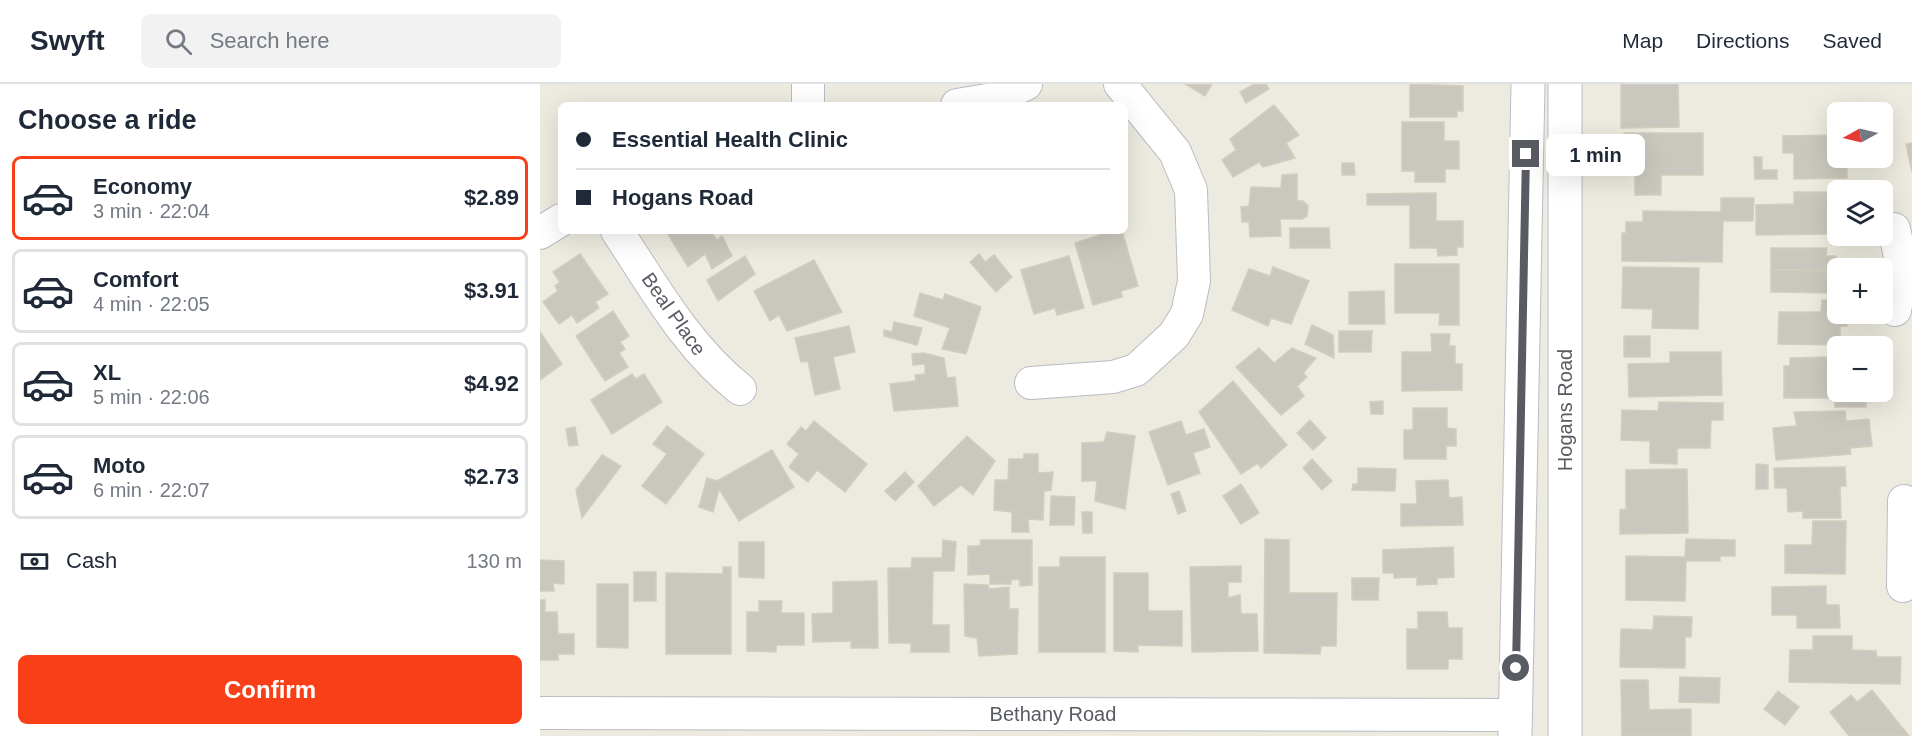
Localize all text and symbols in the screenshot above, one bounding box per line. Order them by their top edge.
search box [141,14,561,68]
text: Swyft [30,25,105,56]
icon: search [162,25,195,58]
text: Search here [210,28,330,53]
text: Map [1622,29,1663,52]
text: Directions [1696,29,1789,52]
text: Saved [1822,29,1882,52]
north arrow [1827,102,1893,168]
map controls [1827,102,1893,402]
text: Choose a ride [18,105,197,135]
text: Essential Health Clinic [612,127,848,152]
callout: 1 min [1547,133,1646,175]
route end [1512,140,1539,167]
text: 1 min [1569,144,1622,166]
icon: car [21,171,75,225]
text: Economy [93,174,192,199]
button: layers [1827,180,1893,246]
text: $2.89 [464,185,519,210]
text: Hogans Road [612,185,754,210]
text: 3 min · 22:04 [93,200,210,222]
button: + [1827,258,1893,324]
icon: car [21,264,75,318]
text: Comfort [93,267,179,292]
street label: Beal Place [638,269,710,359]
text: $3.91 [464,278,519,303]
text: 4 min · 22:05 [93,293,210,315]
button: − [1827,336,1893,402]
street label: Hogans Road [1554,349,1576,471]
icon: car [21,357,75,411]
text: XL [93,360,121,385]
text: $4.92 [464,371,519,396]
text: 5 min · 22:06 [93,386,210,408]
icon: car [21,450,75,504]
text: Moto [93,453,146,478]
text: $2.73 [464,464,519,489]
text: 6 min · 22:07 [93,479,210,501]
icon: cash [18,545,51,578]
text: Cash [66,548,117,573]
text: 130 m [466,550,522,572]
route start [1502,654,1529,681]
button: Confirm [18,655,522,724]
street label: Bethany Road [990,703,1116,725]

